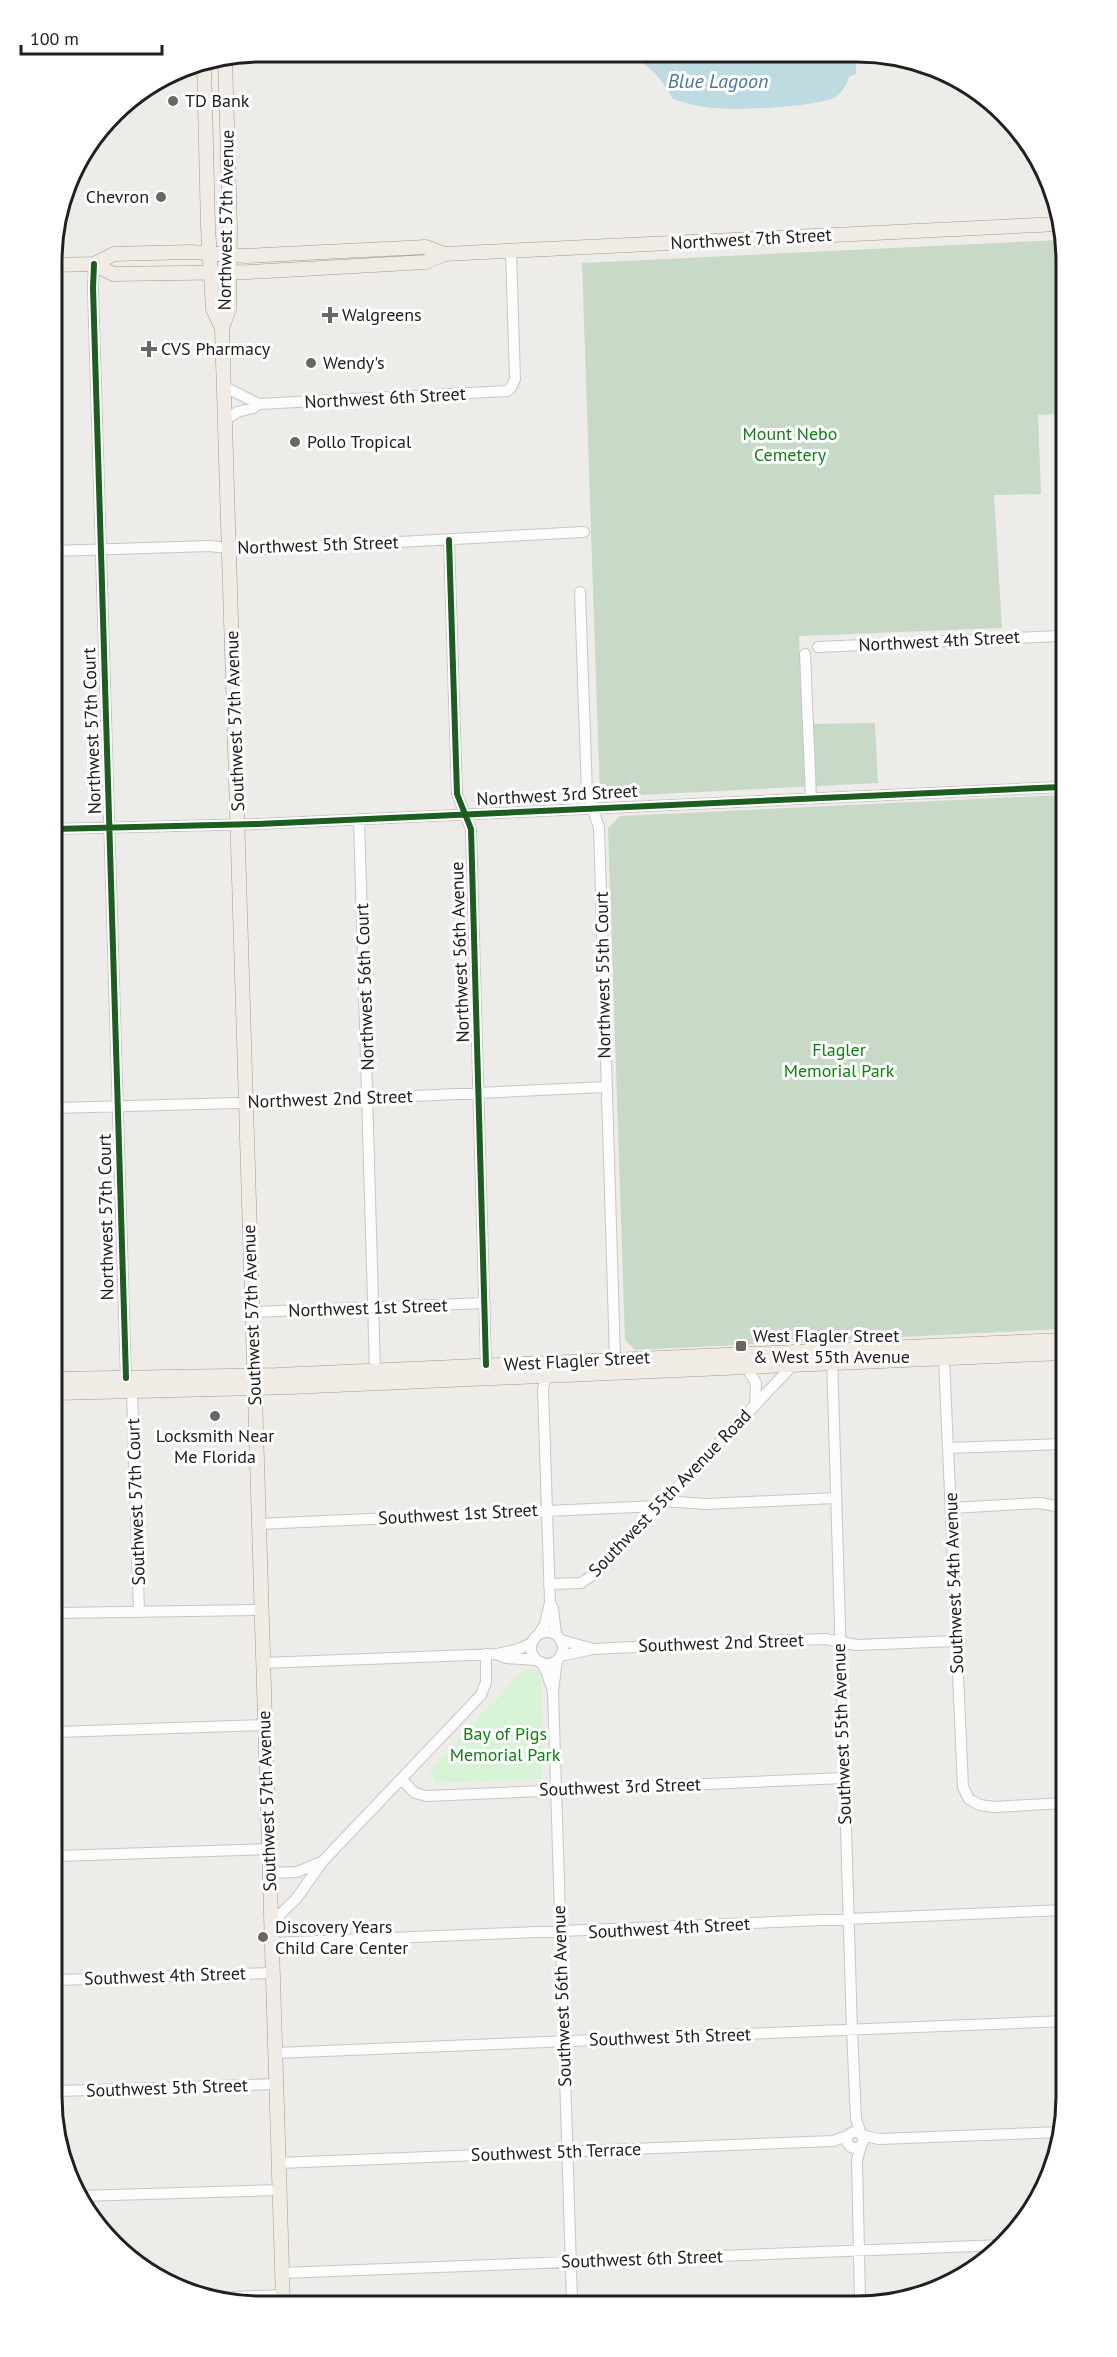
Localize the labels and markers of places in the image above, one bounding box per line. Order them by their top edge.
place label: TD Bank [185,89,250,112]
marker: TD Bank [166,94,180,108]
place label: Chevron [86,185,149,208]
marker: Chevron [154,190,168,204]
place label: Walgreens [342,303,422,326]
marker: Walgreens [323,308,337,322]
place label: CVS Pharmacy [161,337,271,360]
marker: CVS Pharmacy [142,342,156,356]
place label: Wendy's [323,351,385,374]
marker: Wendy's [304,356,318,370]
place label: Pollo Tropical [307,430,412,453]
marker: Pollo Tropical [288,435,302,449]
place label: West Flagler Street & West 55th Avenue [753,1324,910,1368]
marker: West Flagler Street & West 55th Avenue [734,1339,748,1353]
marker: Locksmith Near Me Florida [208,1409,222,1423]
place label: Locksmith Near Me Florida [156,1424,274,1468]
place label: Discovery Years Child Care Center [275,1915,408,1959]
marker: Discovery Years Child Care Center [256,1930,270,1944]

